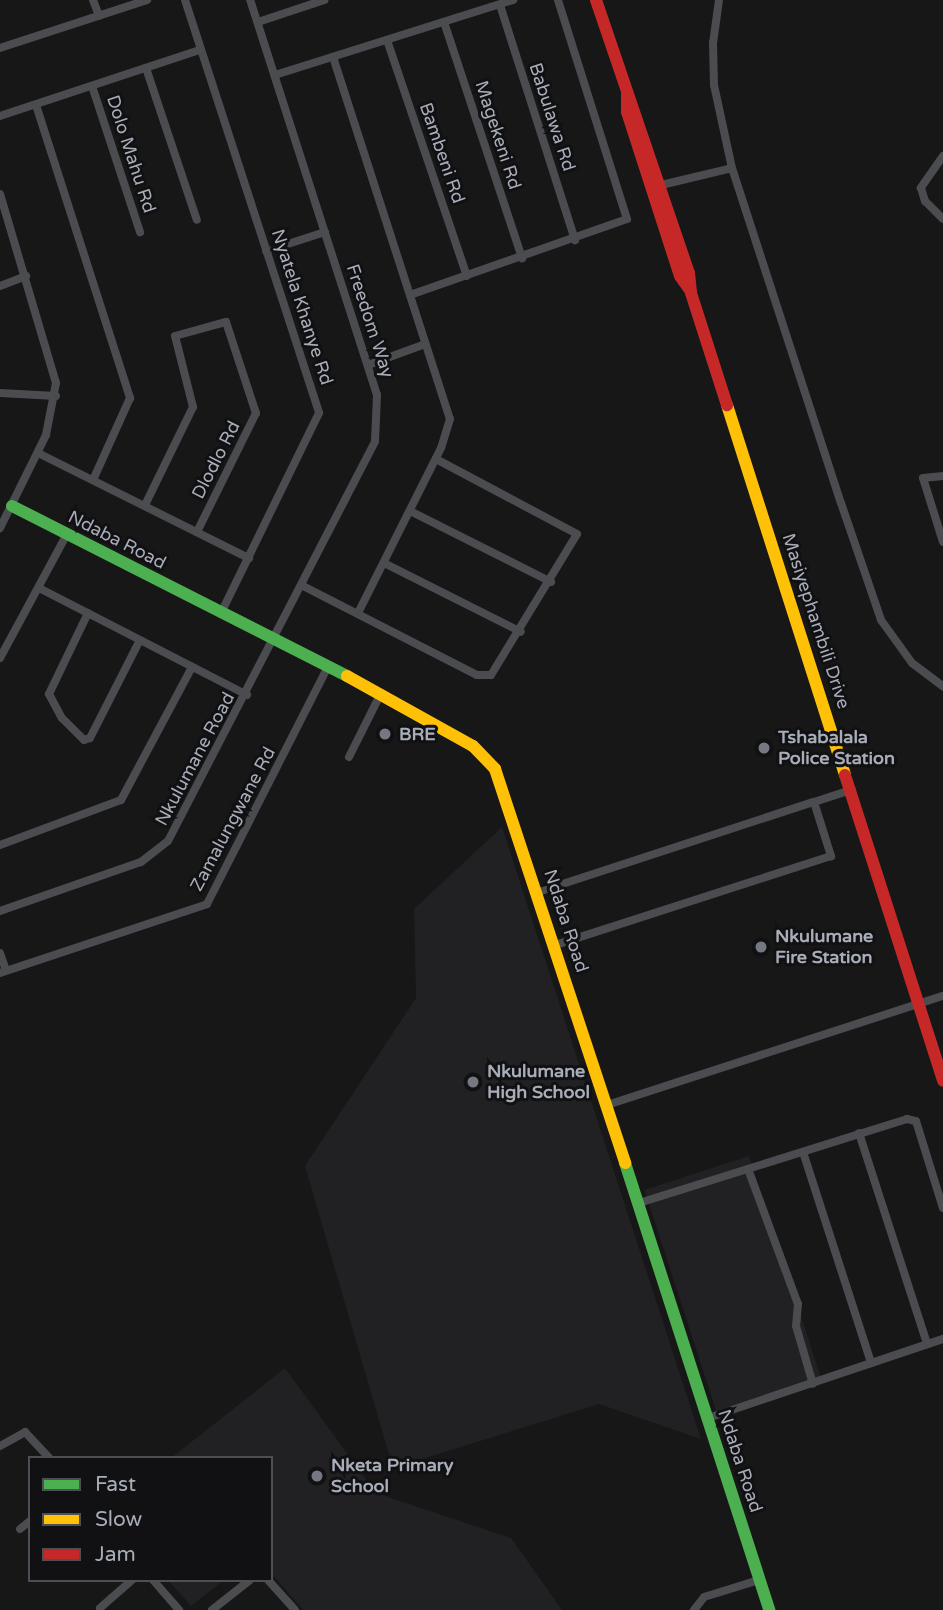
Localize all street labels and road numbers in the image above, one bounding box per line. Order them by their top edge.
street label: Babulawa Rd [524,60,580,174]
street label: Magekeni Rd [470,78,526,192]
street label: Dolo Mahu Rd [102,92,160,216]
street label: Bambeni Rd [415,100,469,206]
street label: Nyatela Khanye Rd [267,226,337,388]
street label: Freedom Way [341,262,399,380]
street label: Dlodlo Rd [187,417,245,503]
street label: Ndaba Road [64,506,170,574]
street label: Masiyephambili Drive [777,531,855,711]
street label: Nkulumane Road [151,689,239,829]
street label: Zamalungwane Rd [186,743,280,895]
street label: Ndaba Road [539,867,593,975]
street label: Ndaba Road [713,1407,767,1515]

